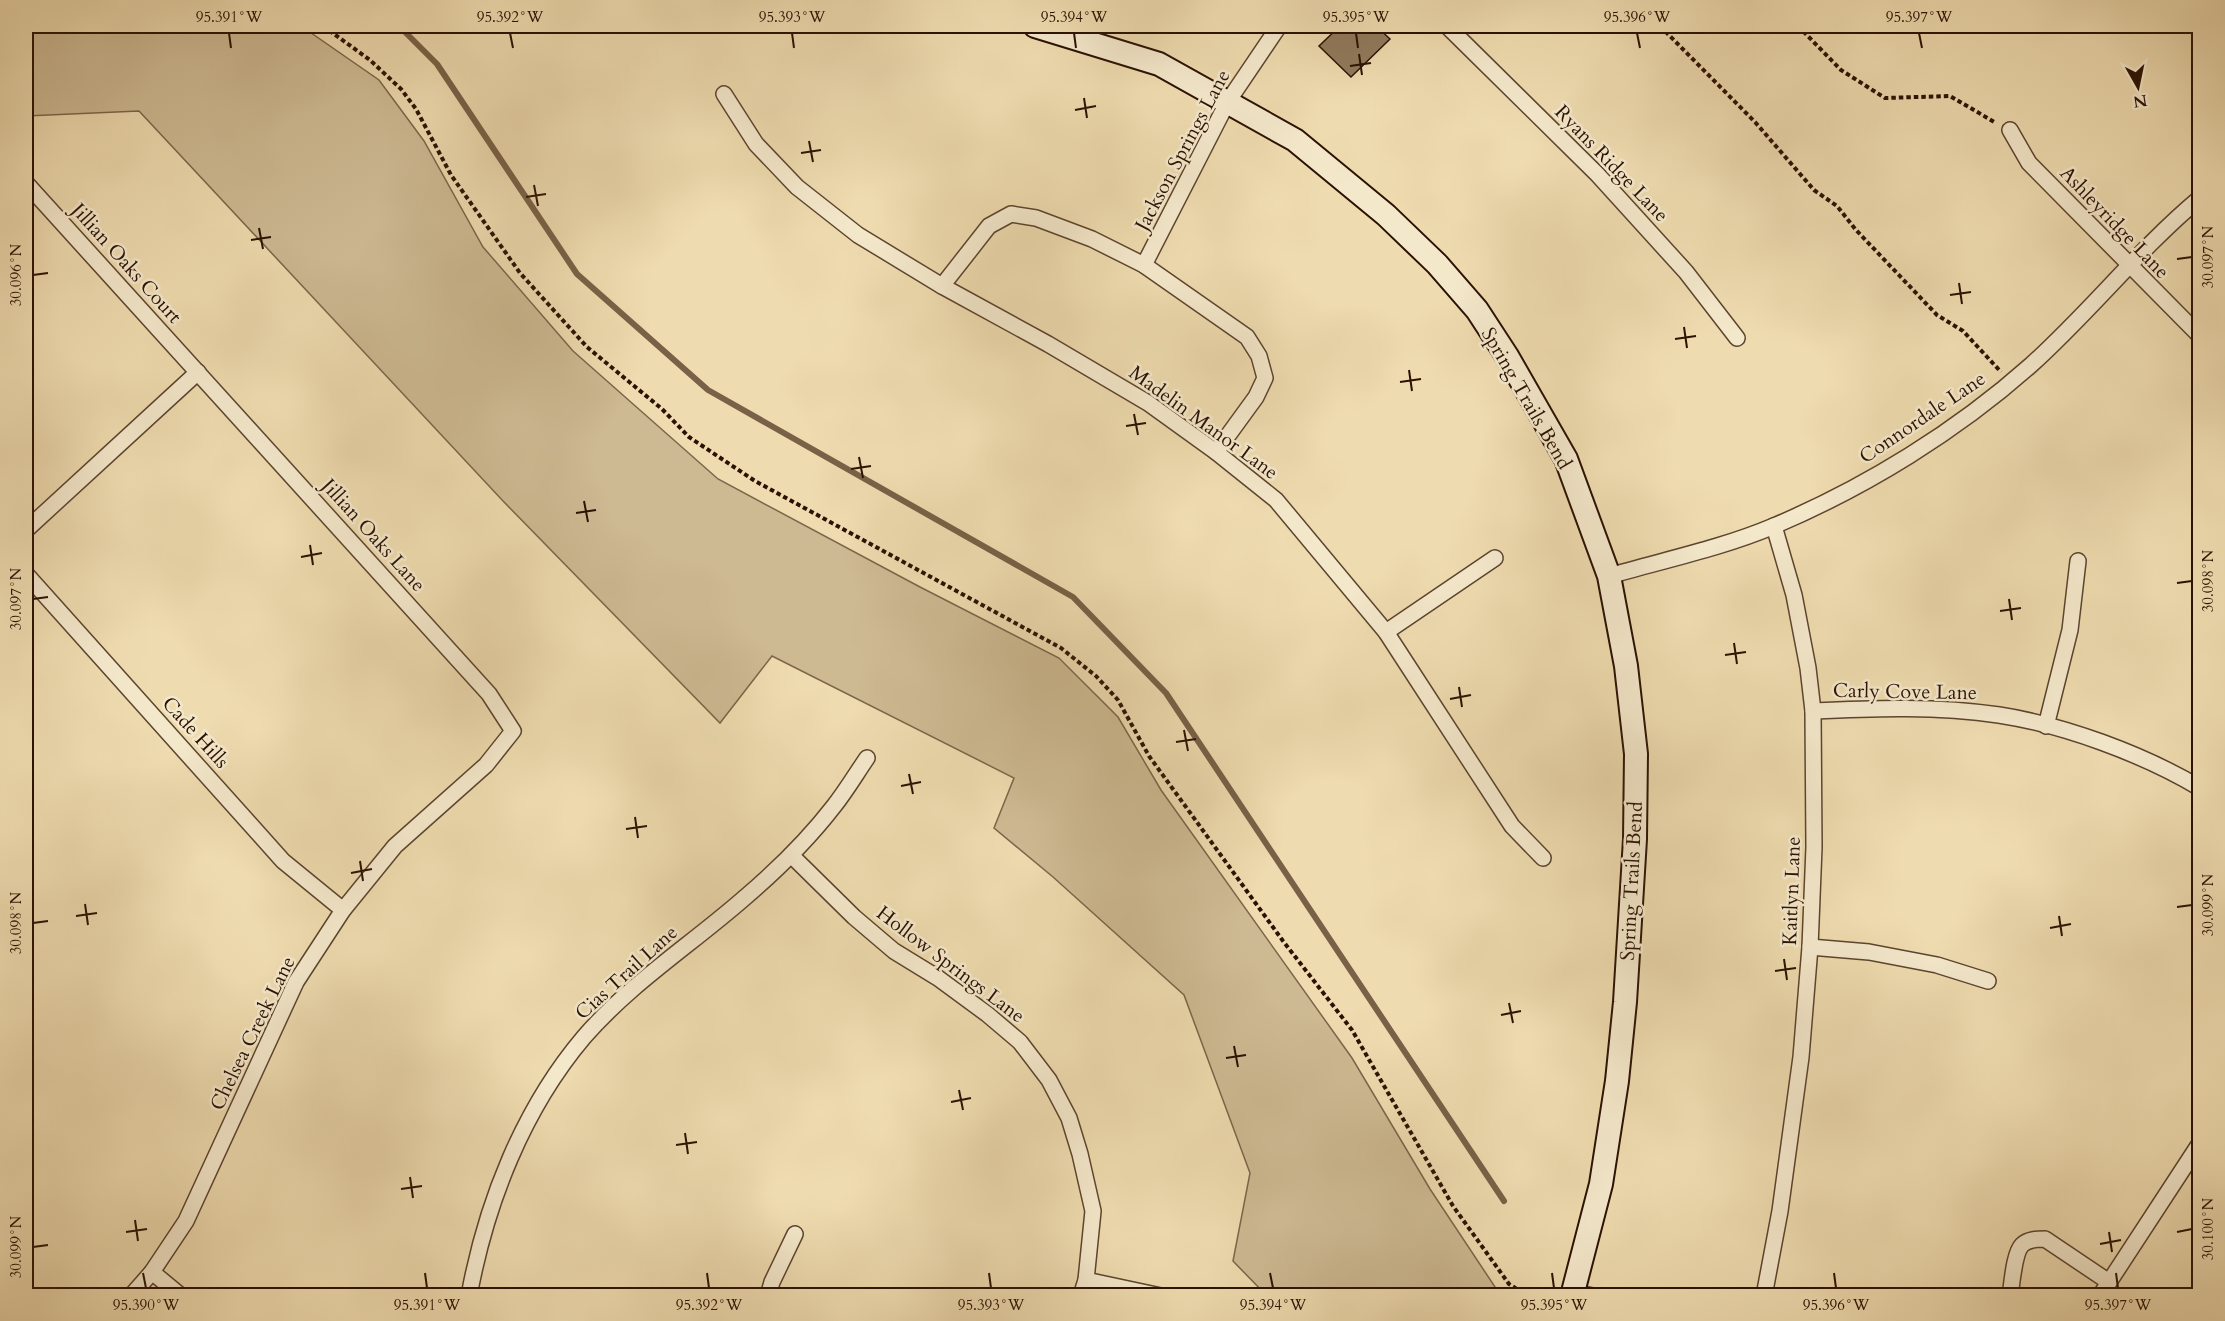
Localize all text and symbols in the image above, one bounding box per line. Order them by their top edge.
text: 95.391°W [196,7,263,27]
text: 95.392°W [477,7,544,27]
text: 95.393°W [759,7,826,27]
text: 95.394°W [1041,7,1108,27]
text: 95.395°W [1323,7,1390,27]
text: 95.396°W [1604,7,1671,27]
text: 95.397°W [1886,7,1953,27]
north arrow [2108,57,2168,117]
street label: Jackson Springs Lane [1127,65,1236,238]
text: N [2132,89,2149,113]
street label: Ryans Ridge Lane [1549,99,1675,228]
street label: Ashleyridge Lane [2054,160,2175,285]
street label: Jillian Oaks Court [63,195,188,330]
text: 30.097°N [2198,225,2218,288]
text: 30.096°N [6,243,26,306]
street label: Spring Trails Bend [1475,322,1578,474]
street label: Madelin Manor Lane [1124,359,1284,486]
street label: Connordale Lane [1854,365,1991,470]
street label: Jillian Oaks Lane [314,471,432,598]
text: 30.098°N [2198,549,2218,612]
text: 30.097°N [6,567,26,630]
street label: Carly Cove Lane [1833,677,1977,706]
street label: Cade Hills [156,691,235,774]
street label: Spring Trails Bend [1614,800,1649,961]
street label: Kaitlyn Lane [1776,836,1807,946]
text: 30.099°N [2198,873,2218,936]
text: 30.098°N [6,891,26,954]
street label: Hollow Springs Lane [871,900,1030,1029]
street label: Cias Trail Lane [569,919,683,1026]
street label: Chelsea Creek Lane [203,952,301,1115]
text: 30.100°N [2198,1197,2218,1260]
text: 30.099°N [6,1215,26,1278]
text: 95.390°W [113,1295,180,1315]
text: 95.391°W [394,1295,461,1315]
text: 95.392°W [676,1295,743,1315]
text: 95.393°W [958,1295,1025,1315]
text: 95.394°W [1240,1295,1307,1315]
text: 95.395°W [1521,1295,1588,1315]
text: 95.396°W [1803,1295,1870,1315]
text: 95.397°W [2085,1295,2152,1315]

